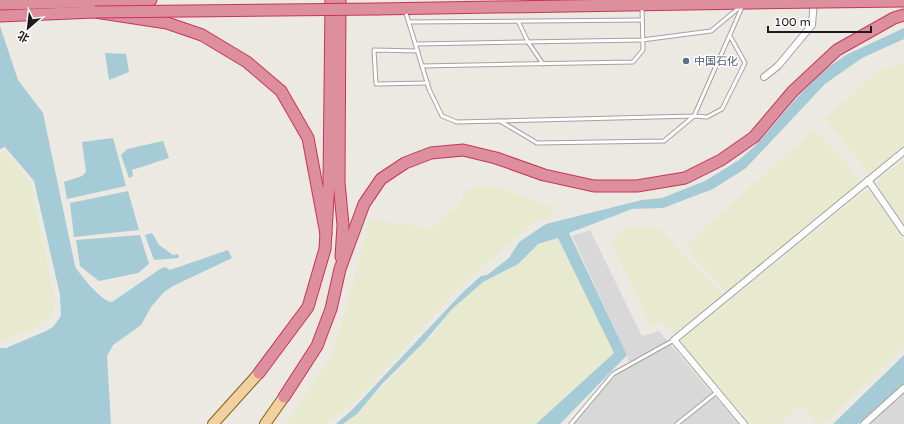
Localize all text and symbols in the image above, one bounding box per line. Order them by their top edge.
north arrow [8,8,48,48]
scale bar [768,8,871,34]
text: 100 m [774,15,811,29]
text: 北 [16,28,31,45]
place label: 中国石化 [694,55,738,68]
marker: 中国石化 [681,56,691,66]

